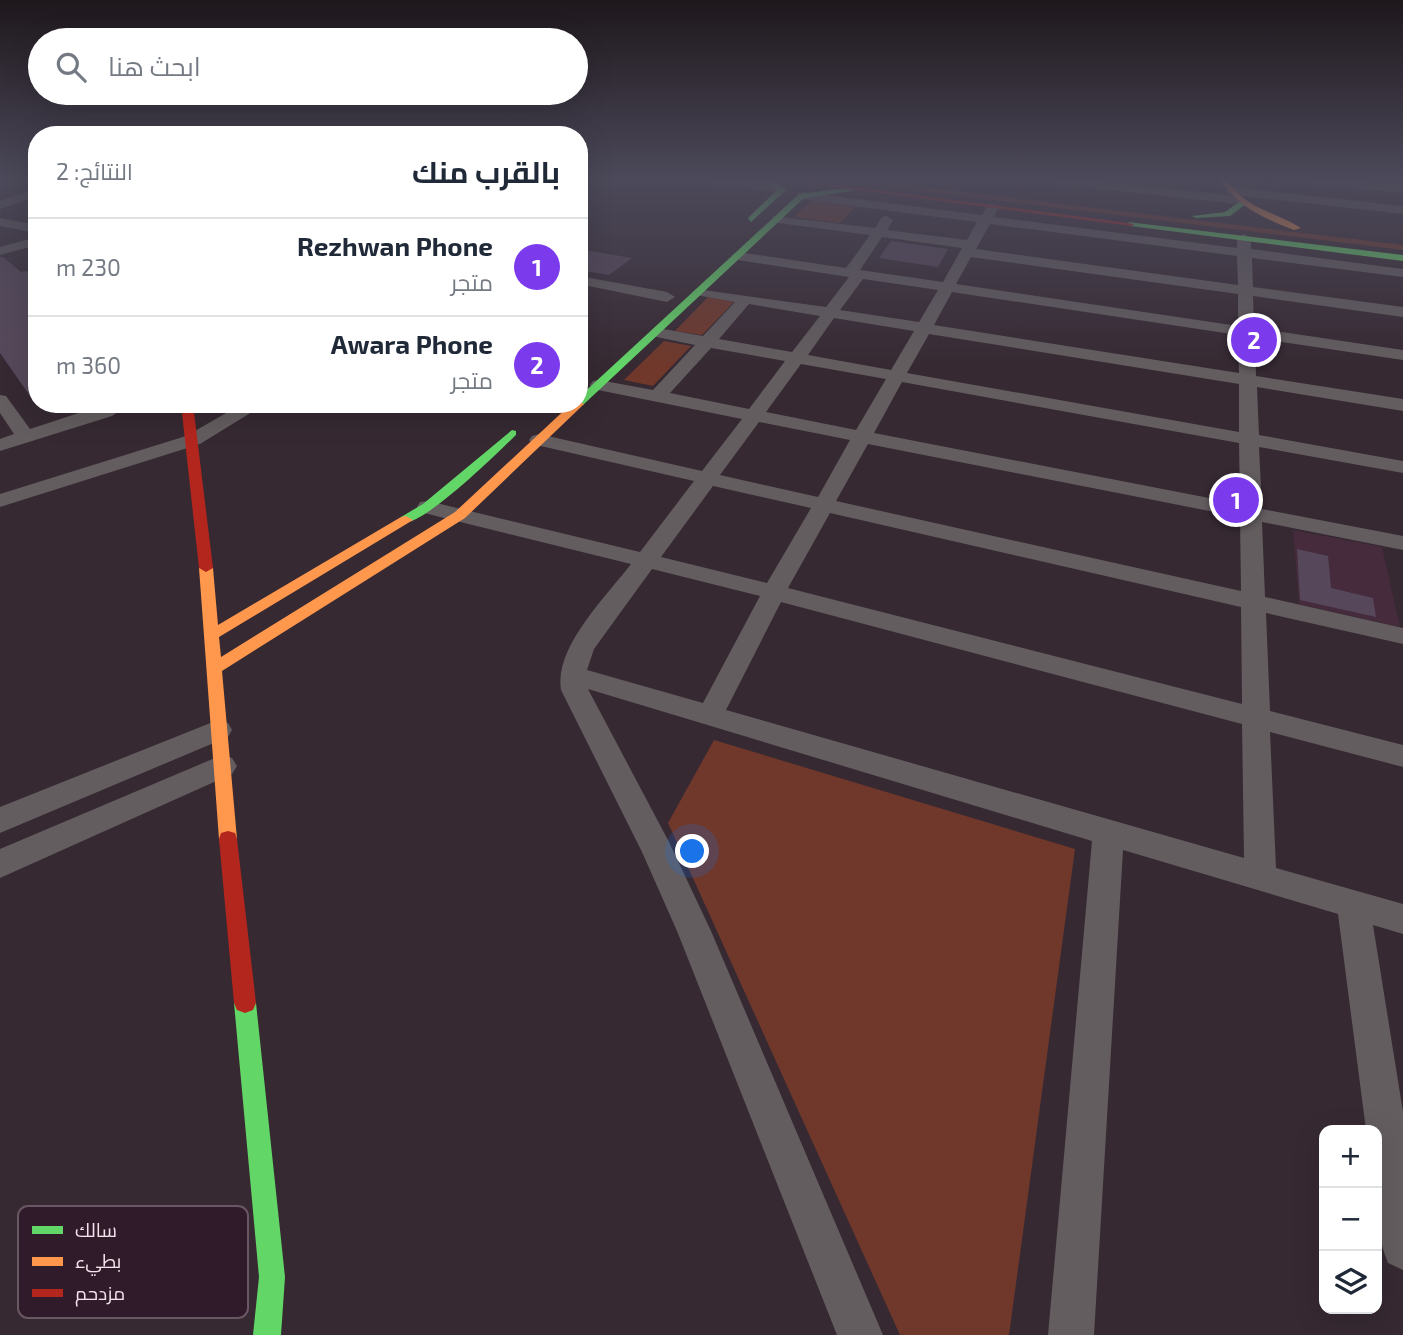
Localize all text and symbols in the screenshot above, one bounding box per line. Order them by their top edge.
search box [28,28,588,105]
icon: search [52,48,90,86]
text: ابحث هنا [108,50,201,81]
text: بالقرب منك [412,153,560,189]
text: النتائج: 2 [56,157,133,185]
text: Rezhwan Phone [297,230,493,261]
text: 230 m [56,253,121,281]
text: 1 [532,253,542,281]
text: متجر [451,268,493,296]
pin: 2 [1231,314,1277,366]
text: Awara Phone [331,328,493,359]
text: 360 m [56,351,121,379]
text: 2 [530,351,544,379]
text: متجر [451,366,493,394]
pin: 1 [1213,474,1259,526]
your location [675,834,709,868]
map controls [1319,1125,1382,1314]
button: + [1319,1125,1382,1188]
button: − [1319,1188,1382,1251]
legend [18,1206,248,1318]
text: سالك [75,1218,117,1241]
text: بطيء [75,1249,121,1276]
button: layers [1319,1251,1382,1314]
text: مزدحم [75,1281,125,1307]

